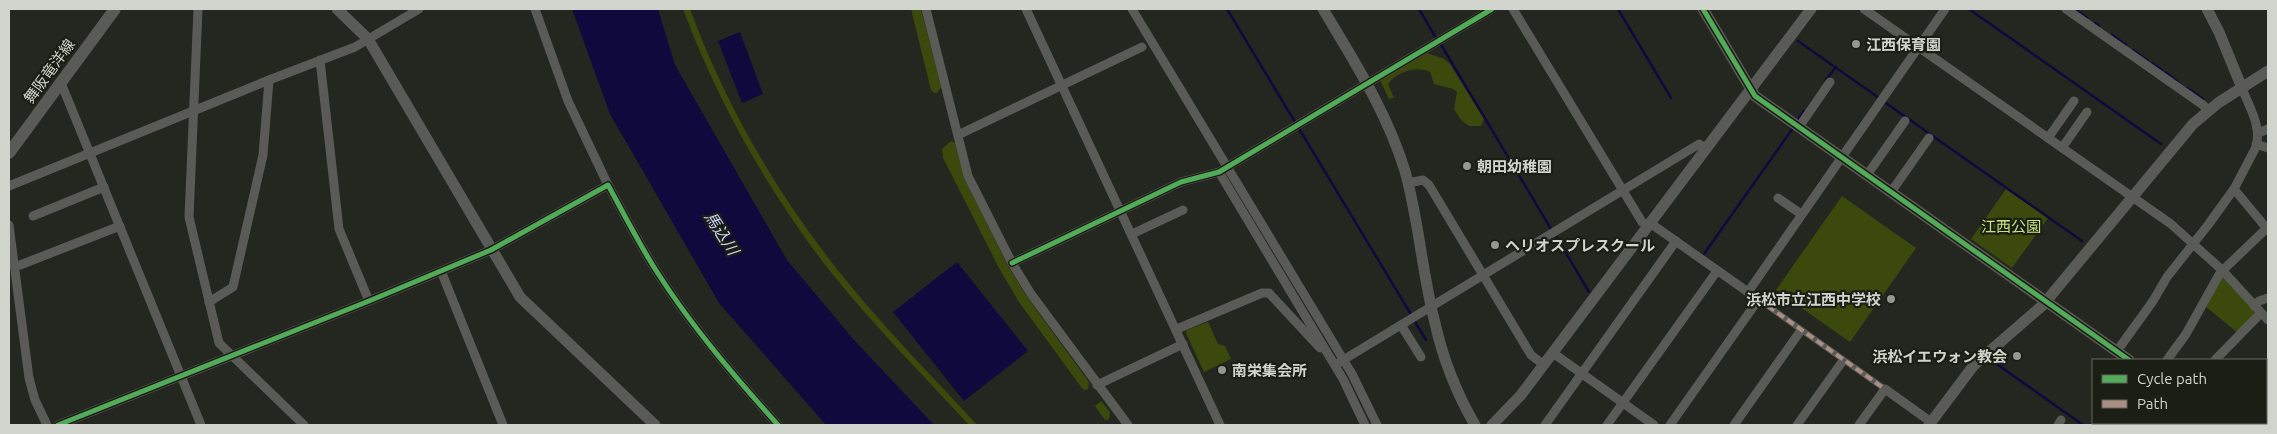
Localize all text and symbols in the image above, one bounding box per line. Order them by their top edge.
street label: 舞阪竜洋線 [20,36,78,106]
place label: 江西保育園 [1866,36,1941,53]
marker: 江西保育園 [1850,38,1862,50]
place label: 朝田幼稚園 [1477,158,1552,175]
marker: 朝田幼稚園 [1461,160,1473,172]
water label: 馬込川 [701,208,744,260]
park label: 江西公園 [1981,218,2041,235]
place label: ヘリオスプレスクール [1505,237,1655,254]
marker: ヘリオスプレスクール [1489,239,1501,251]
place label: 浜松市立江西中学校 [1746,291,1881,308]
marker: 浜松市立江西中学校 [1885,293,1897,305]
place label: 浜松イエウォン教会 [1872,348,2007,365]
marker: 浜松イエウォン教会 [2011,350,2023,362]
legend [2092,359,2267,424]
place label: 南栄集会所 [1232,362,1307,379]
marker: 南栄集会所 [1216,364,1228,376]
text: Cycle path [2137,370,2207,387]
text: Path [2137,395,2168,412]

